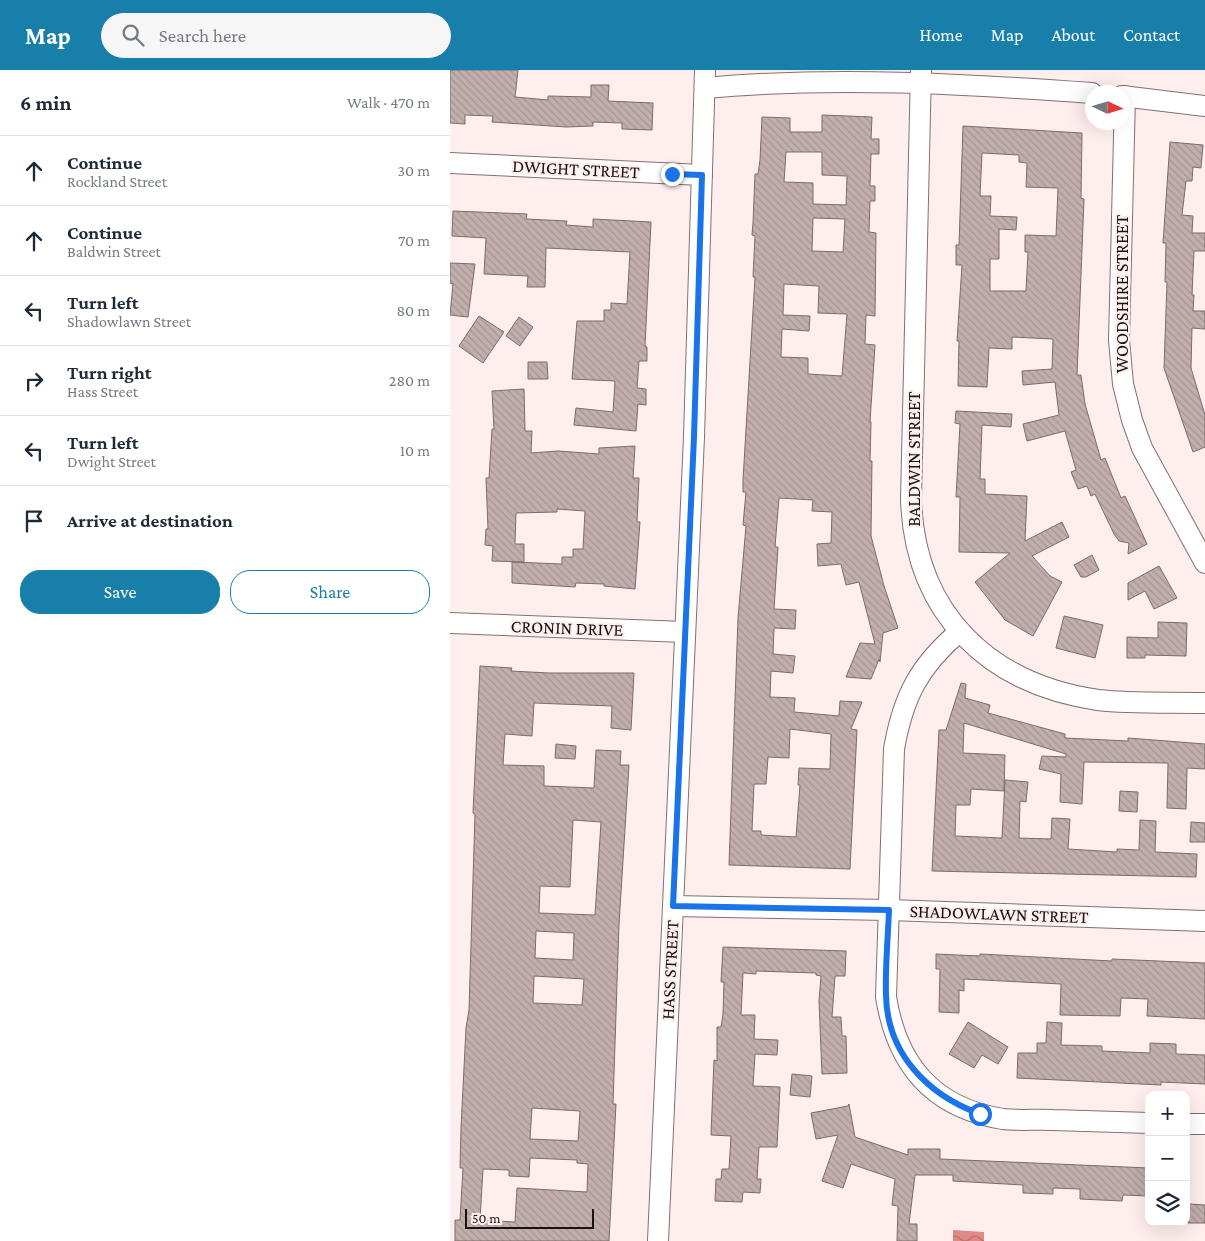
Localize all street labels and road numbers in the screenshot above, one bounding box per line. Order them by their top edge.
street label: DWIGHT STREET [512,156,640,182]
street label: WOODSHIRE STREET [1112,214,1132,373]
street label: BALDWIN STREET [904,391,924,527]
street label: CRONIN DRIVE [510,616,624,640]
street label: SHADOWLAWN STREET [909,901,1089,927]
street label: HASS STREET [657,920,683,1020]

